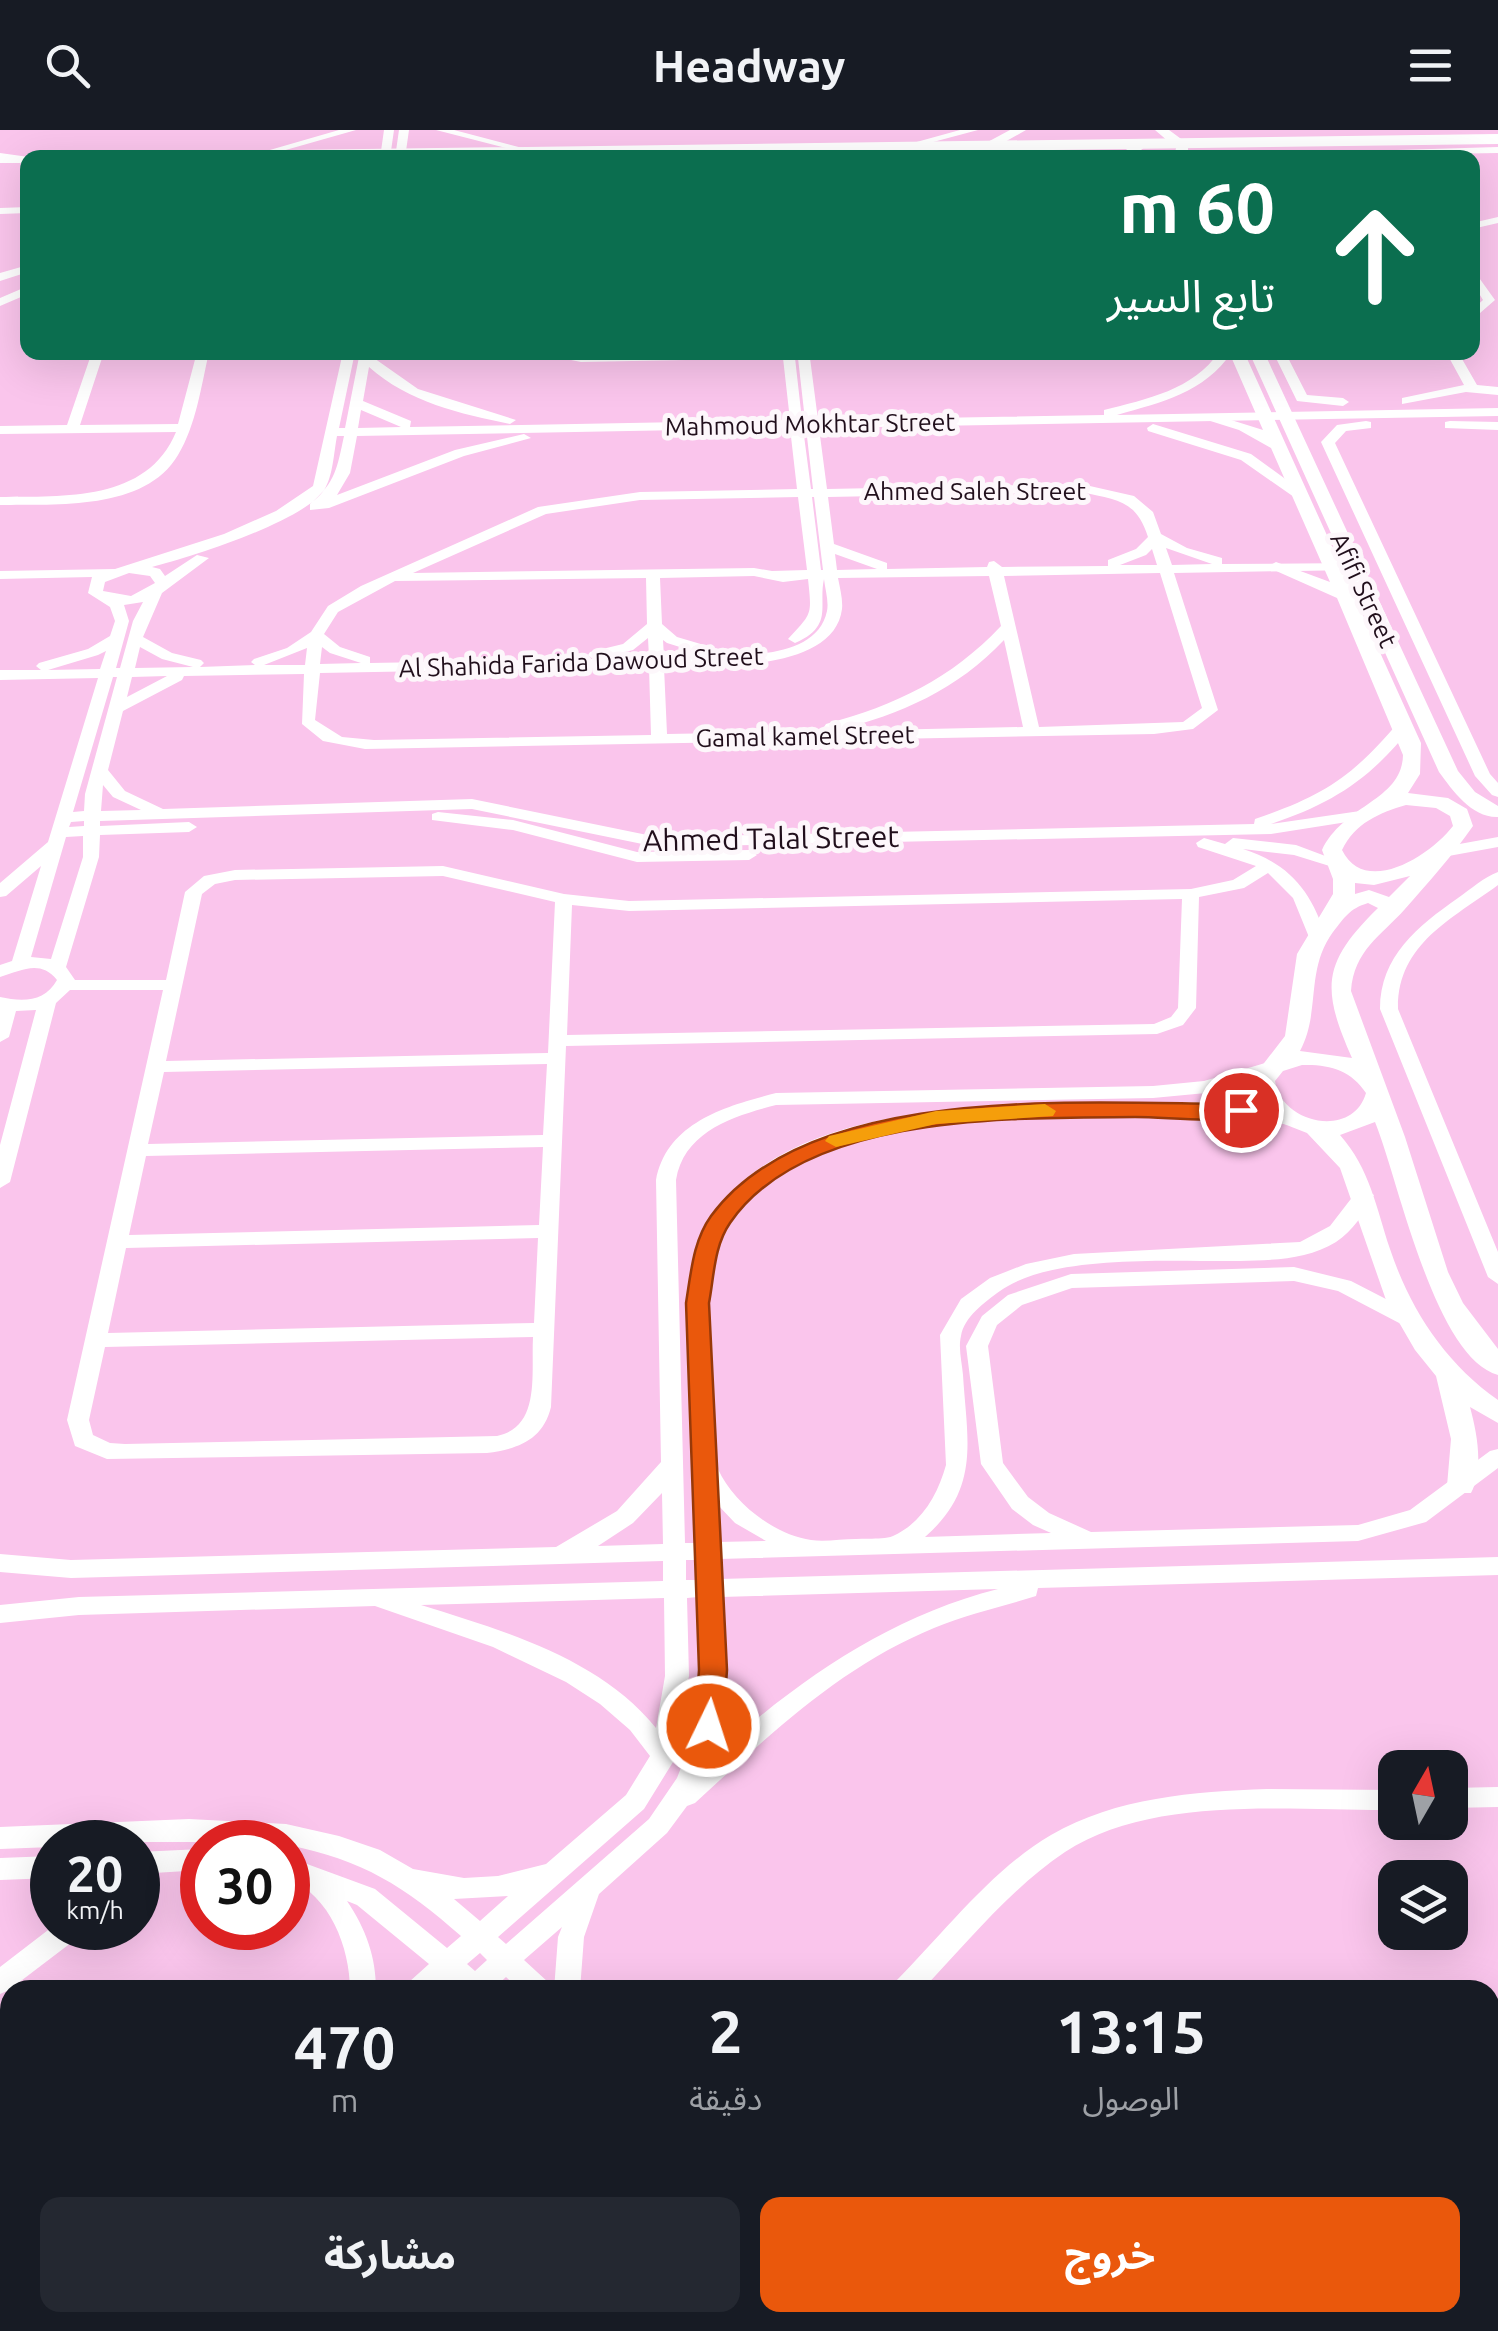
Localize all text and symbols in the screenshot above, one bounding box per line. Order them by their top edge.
icon: search [40,38,95,93]
icon: menu [1403,38,1458,93]
text: Headway [653,40,845,91]
text: 60 m [1119,168,1275,246]
icon: ahead [1310,190,1440,320]
text: تابع السير [1107,270,1275,321]
street label: Mahmoud Mokhtar Street [664,407,956,441]
street label: Ahmed Saleh Street [864,477,1086,505]
street label: Afifi Street [1325,528,1403,652]
street label: Al Shahida Farida Dawoud Street [398,642,764,682]
street label: Gamal kamel Street [695,720,915,752]
street label: Ahmed Talal Street [643,819,900,857]
pin [1199,1068,1284,1153]
icon: arrive [1214,1083,1269,1138]
position arrow [657,1674,761,1778]
north arrow [1378,1750,1468,1840]
map controls [1378,1750,1468,1950]
speed limit sign: 30 [180,1820,310,1950]
text: 20 [67,1845,123,1901]
button: layers [1378,1860,1468,1950]
text: km/h [66,1896,124,1924]
text: 2 [709,1997,743,2064]
text: 13:15 [1056,1997,1206,2064]
text: 470 [294,2013,395,2080]
text: دقيقة [689,2080,762,2116]
text: الوصول [1082,2080,1180,2116]
text: m [331,2082,358,2118]
button: مشاركة [40,2197,740,2312]
button: خروج [760,2197,1460,2312]

